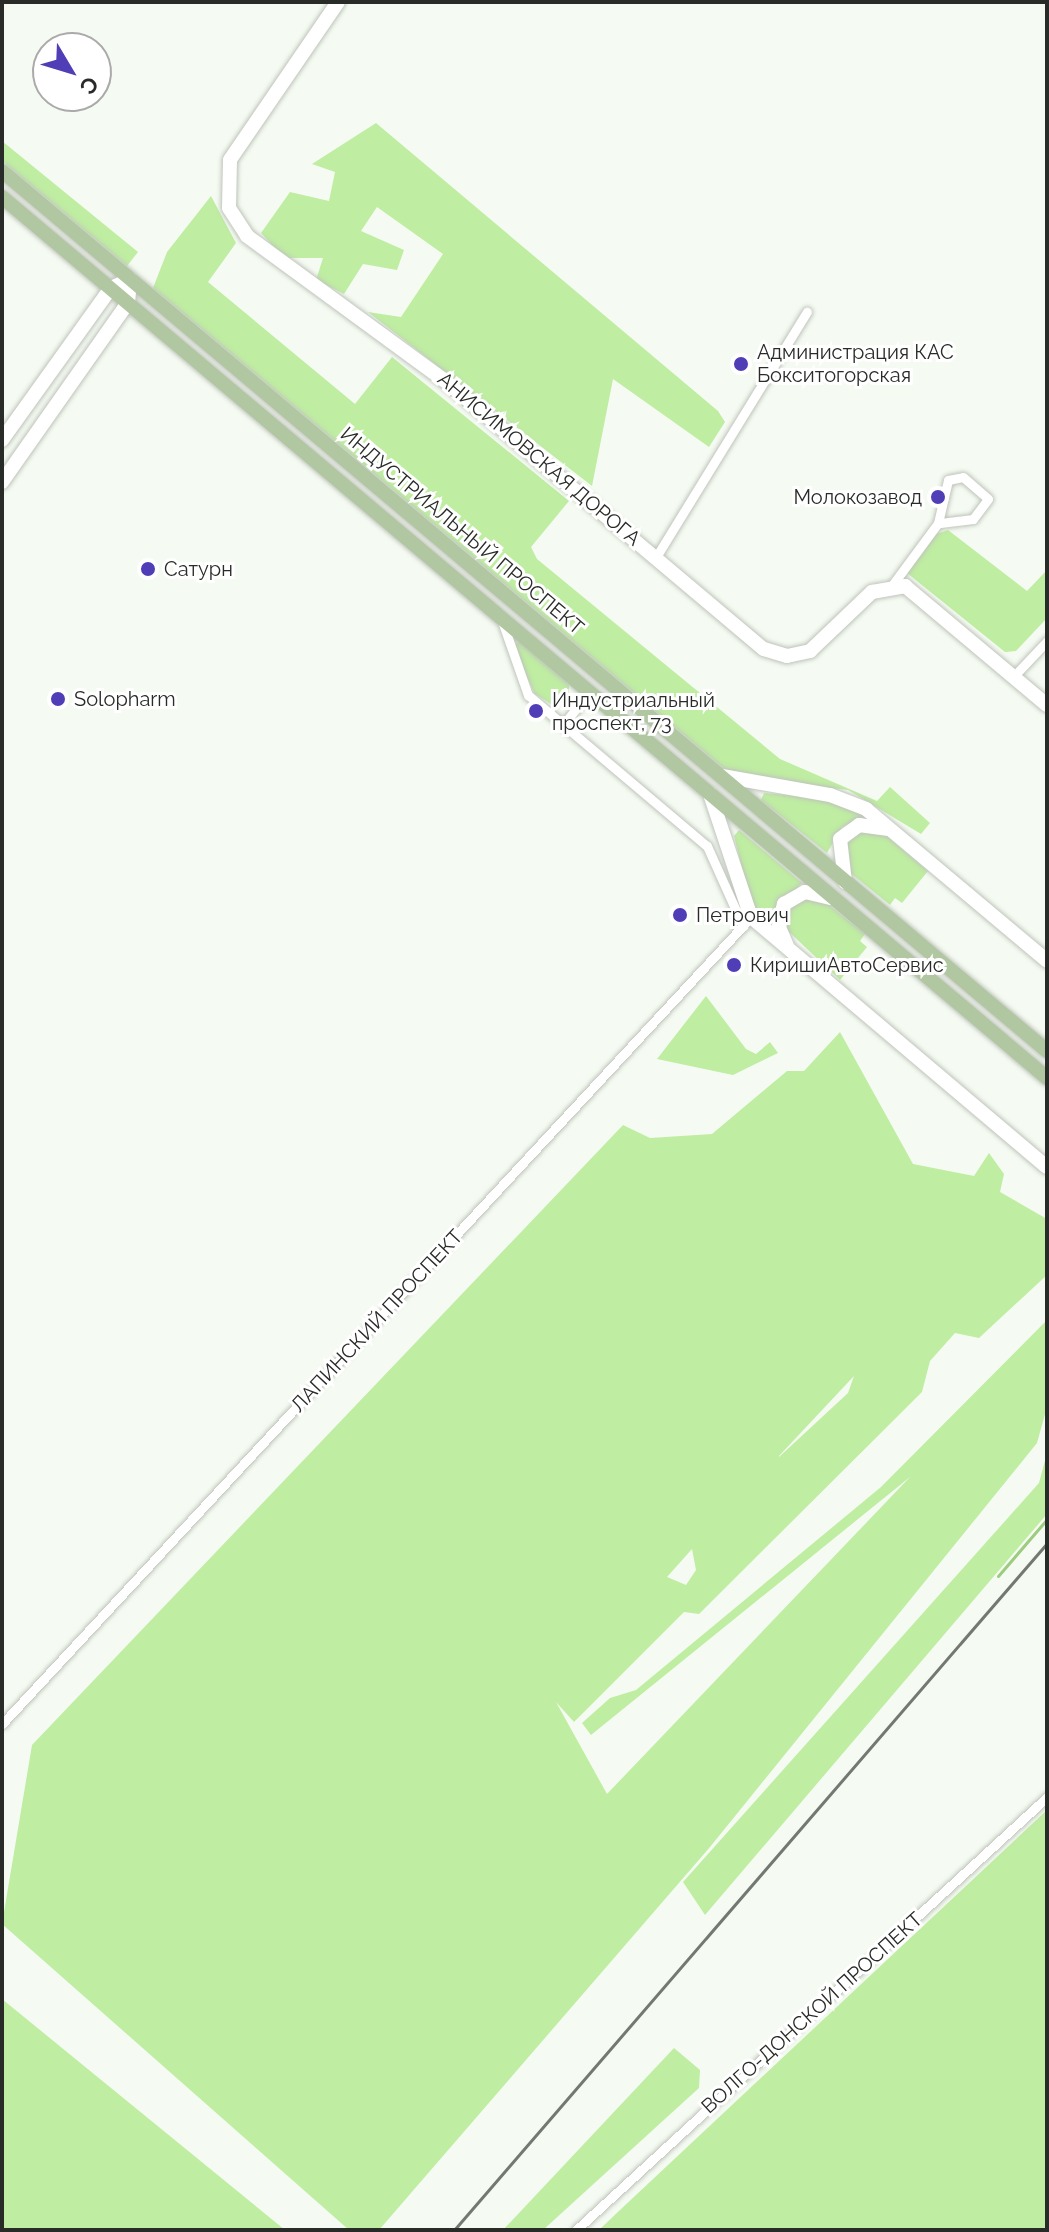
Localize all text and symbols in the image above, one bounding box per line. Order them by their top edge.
north arrow [32,32,112,112]
text: С [74,72,104,99]
place label: Администрация КАС Бокситогорская [757,340,954,387]
marker: Администрация КАС Бокситогорская [732,355,750,373]
street label: АНИСИМОВСКАЯ ДОРОГА [433,367,645,551]
street label: ИНДУСТРИАЛЬНЫЙ ПРОСПЕКТ [336,422,588,640]
place label: Молокозавод [793,485,922,509]
marker: Молокозавод [929,488,947,506]
place label: Сатурн [164,557,233,581]
marker: Сатурн [139,560,157,578]
place label: Solopharm [74,687,176,711]
place label: Индустриальный проспект, 73 [552,688,715,735]
marker: Solopharm [49,690,67,708]
marker: Индустриальный проспект, 73 [527,702,545,720]
place label: Петрович [696,903,789,927]
marker: Петрович [671,906,689,924]
place label: КиришиАвтоСервис [750,953,944,977]
marker: КиришиАвтоСервис [725,956,743,974]
street label: ЛАПИНСКИЙ ПРОСПЕКТ [286,1225,468,1417]
street label: ВОЛГО-ДОНСКОЙ ПРОСПЕКТ [697,1907,927,2119]

